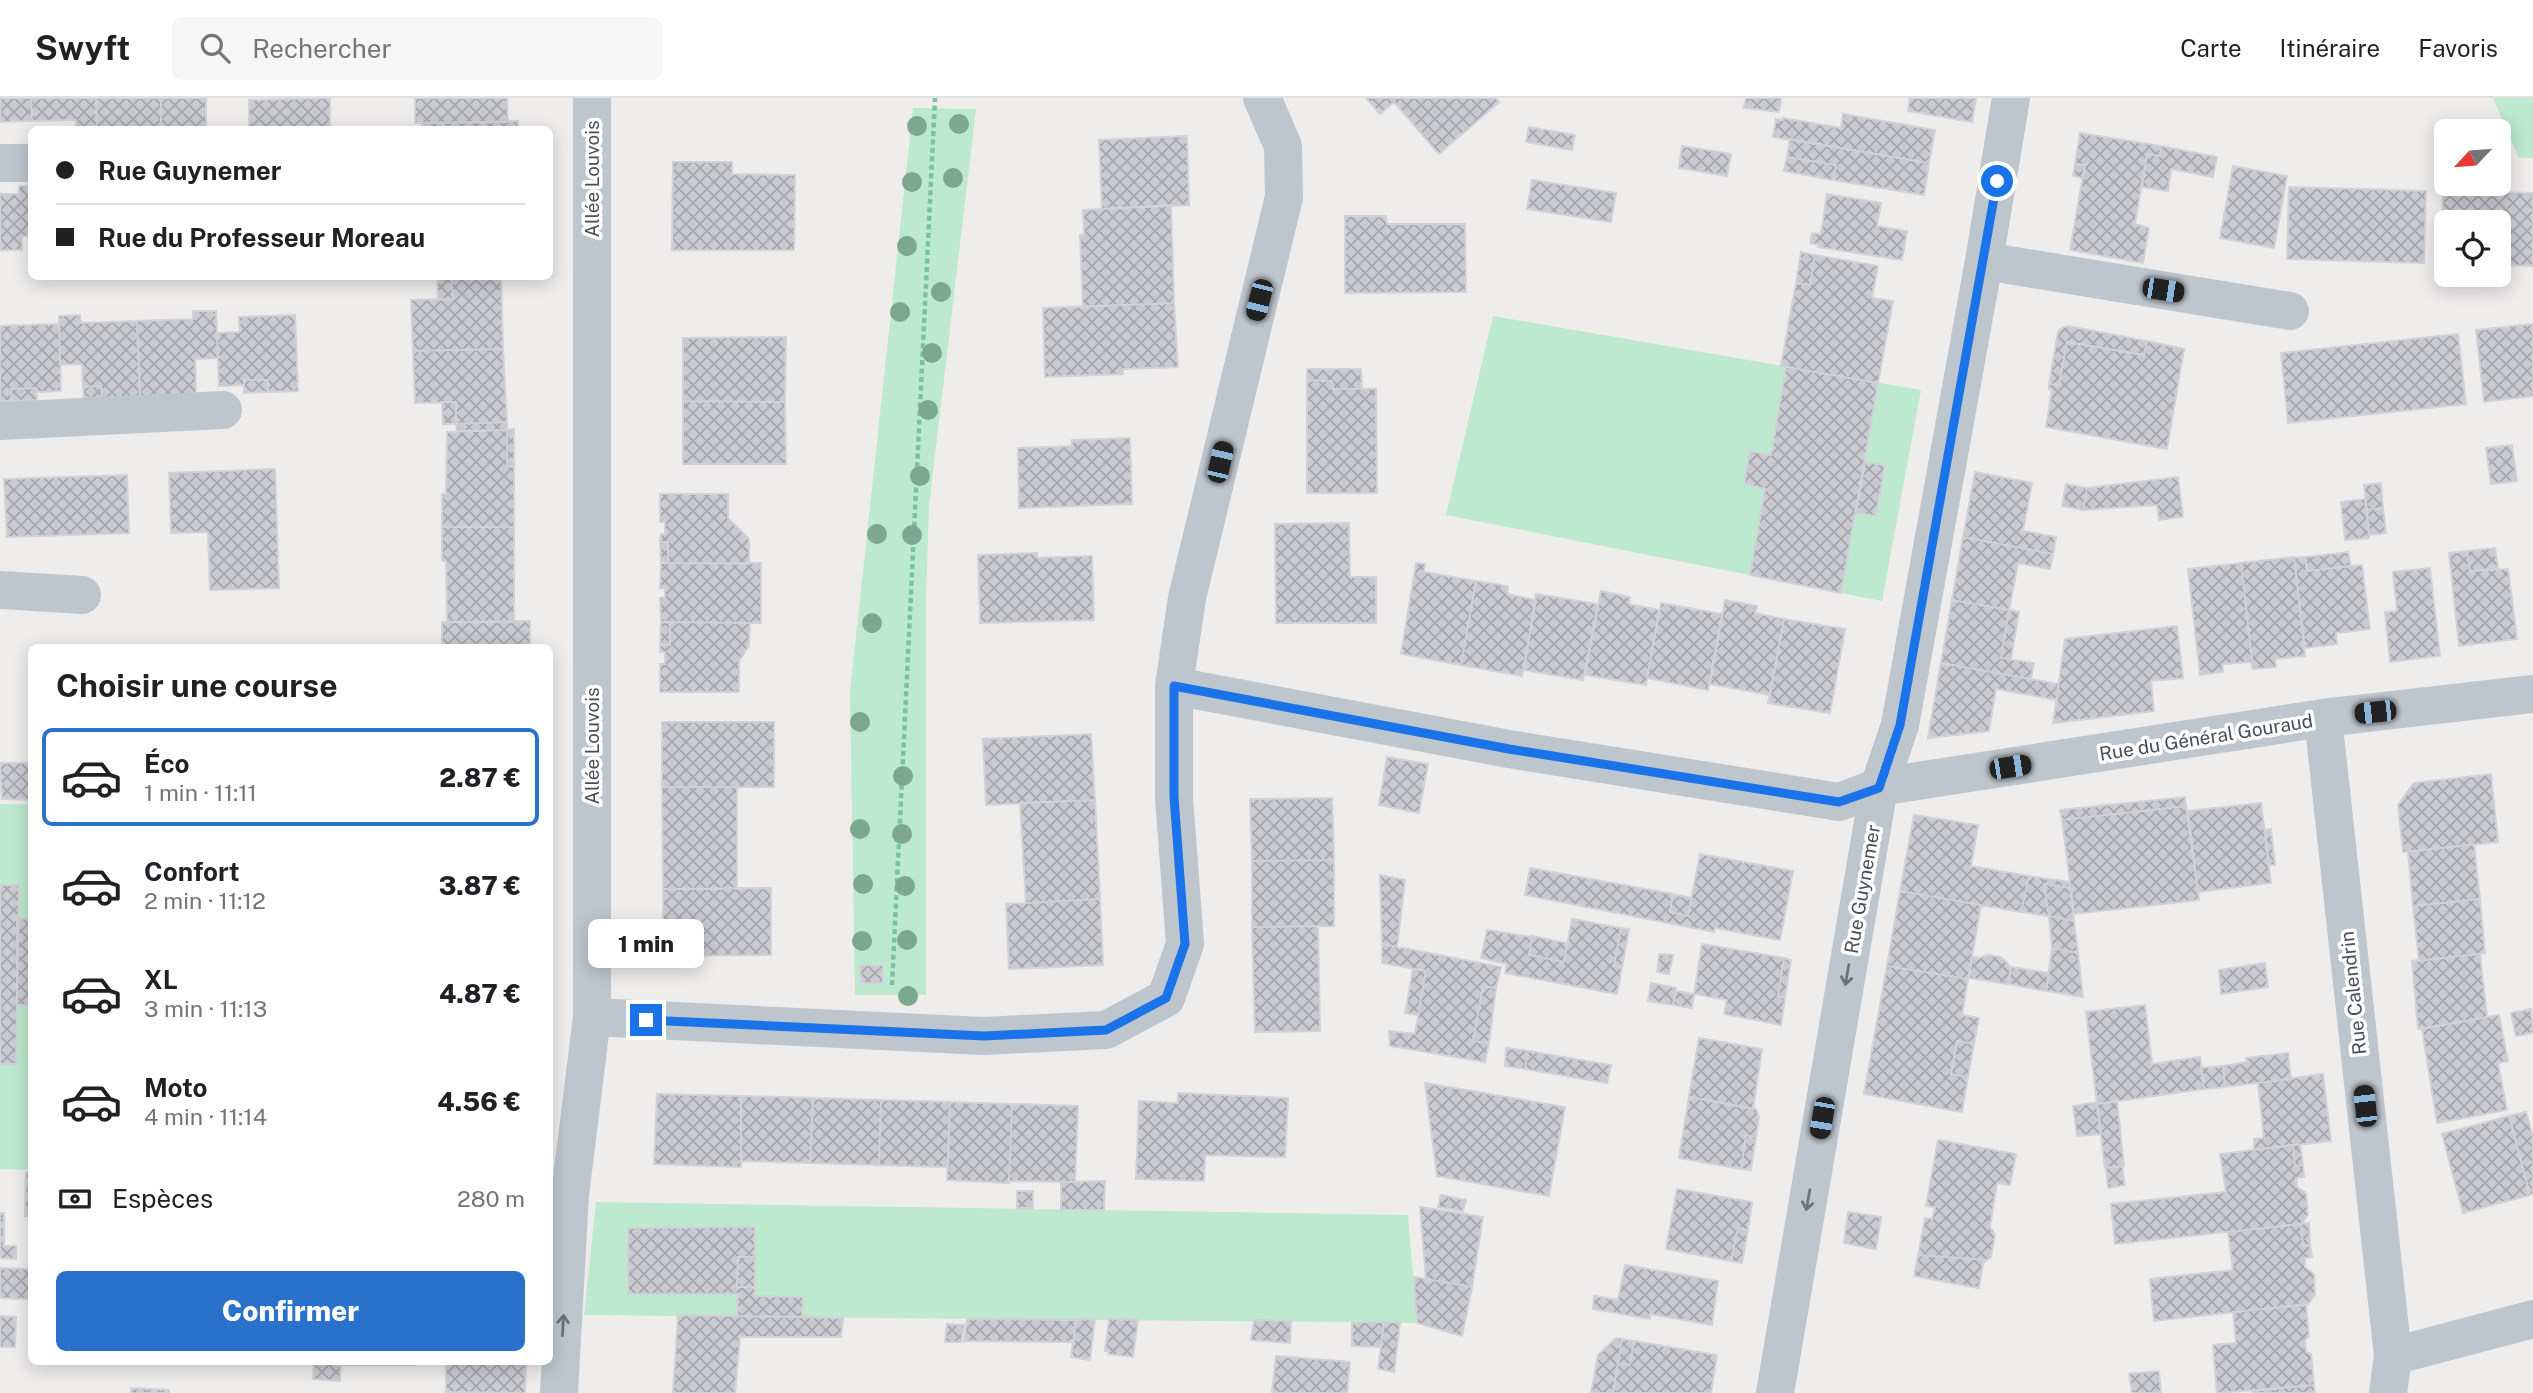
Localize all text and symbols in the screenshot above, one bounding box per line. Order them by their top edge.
search box [172,17,662,80]
text: Swyft [35,29,130,67]
icon: search [196,29,234,67]
text: Rechercher [252,33,392,64]
text: Carte [2180,34,2242,62]
text: Itinéraire [2280,34,2380,62]
text: Favoris [2418,34,2498,62]
north arrow [2434,119,2511,196]
map controls [2434,119,2511,287]
street label: Allée Louvois [581,120,603,238]
text: Rue Guynemer [98,155,281,186]
route start [1981,165,2013,197]
button: locate [2434,210,2511,287]
text: Rue du Professeur Moreau [98,222,425,253]
car [2141,276,2186,304]
car [1244,277,1275,323]
car [1206,439,1235,485]
text: Choisir une course [56,667,338,704]
street label: Allée Louvois [581,687,603,805]
car [2354,699,2397,725]
street label: Rue du Général Gouraud [2098,709,2314,765]
icon: car [60,746,123,809]
text: Éco [144,748,190,779]
car [1988,753,2033,781]
text: 2.87 € [439,762,521,793]
text: 1 min · 11:11 [144,779,257,806]
street label: Rue Guynemer [1840,823,1884,955]
icon: car [60,854,123,917]
text: Confort [144,856,240,887]
text: 3.87 € [439,870,521,901]
text: 2 min · 11:12 [144,887,266,914]
callout: 1 min [588,918,704,968]
text: 1 min [618,930,674,957]
street label: Rue Calendrin [2336,930,2370,1056]
icon: car [60,962,123,1025]
text: XL [144,964,178,995]
one-way arrow [1840,964,1853,986]
text: 4.87 € [439,978,521,1009]
text: 3 min · 11:13 [144,995,267,1022]
route end [630,1004,662,1036]
icon: car [60,1070,123,1133]
text: Moto [144,1072,207,1103]
car [2353,1084,2378,1128]
text: 4.56 € [437,1086,521,1117]
car [1809,1095,1836,1141]
text: 4 min · 11:14 [144,1103,267,1130]
icon: cash [56,1180,94,1218]
text: Espèces [112,1183,213,1214]
text: 280 m [457,1185,525,1212]
one-way arrow [1801,1188,1814,1211]
button: Confirmer [56,1271,525,1351]
one-way arrow [557,1314,570,1337]

